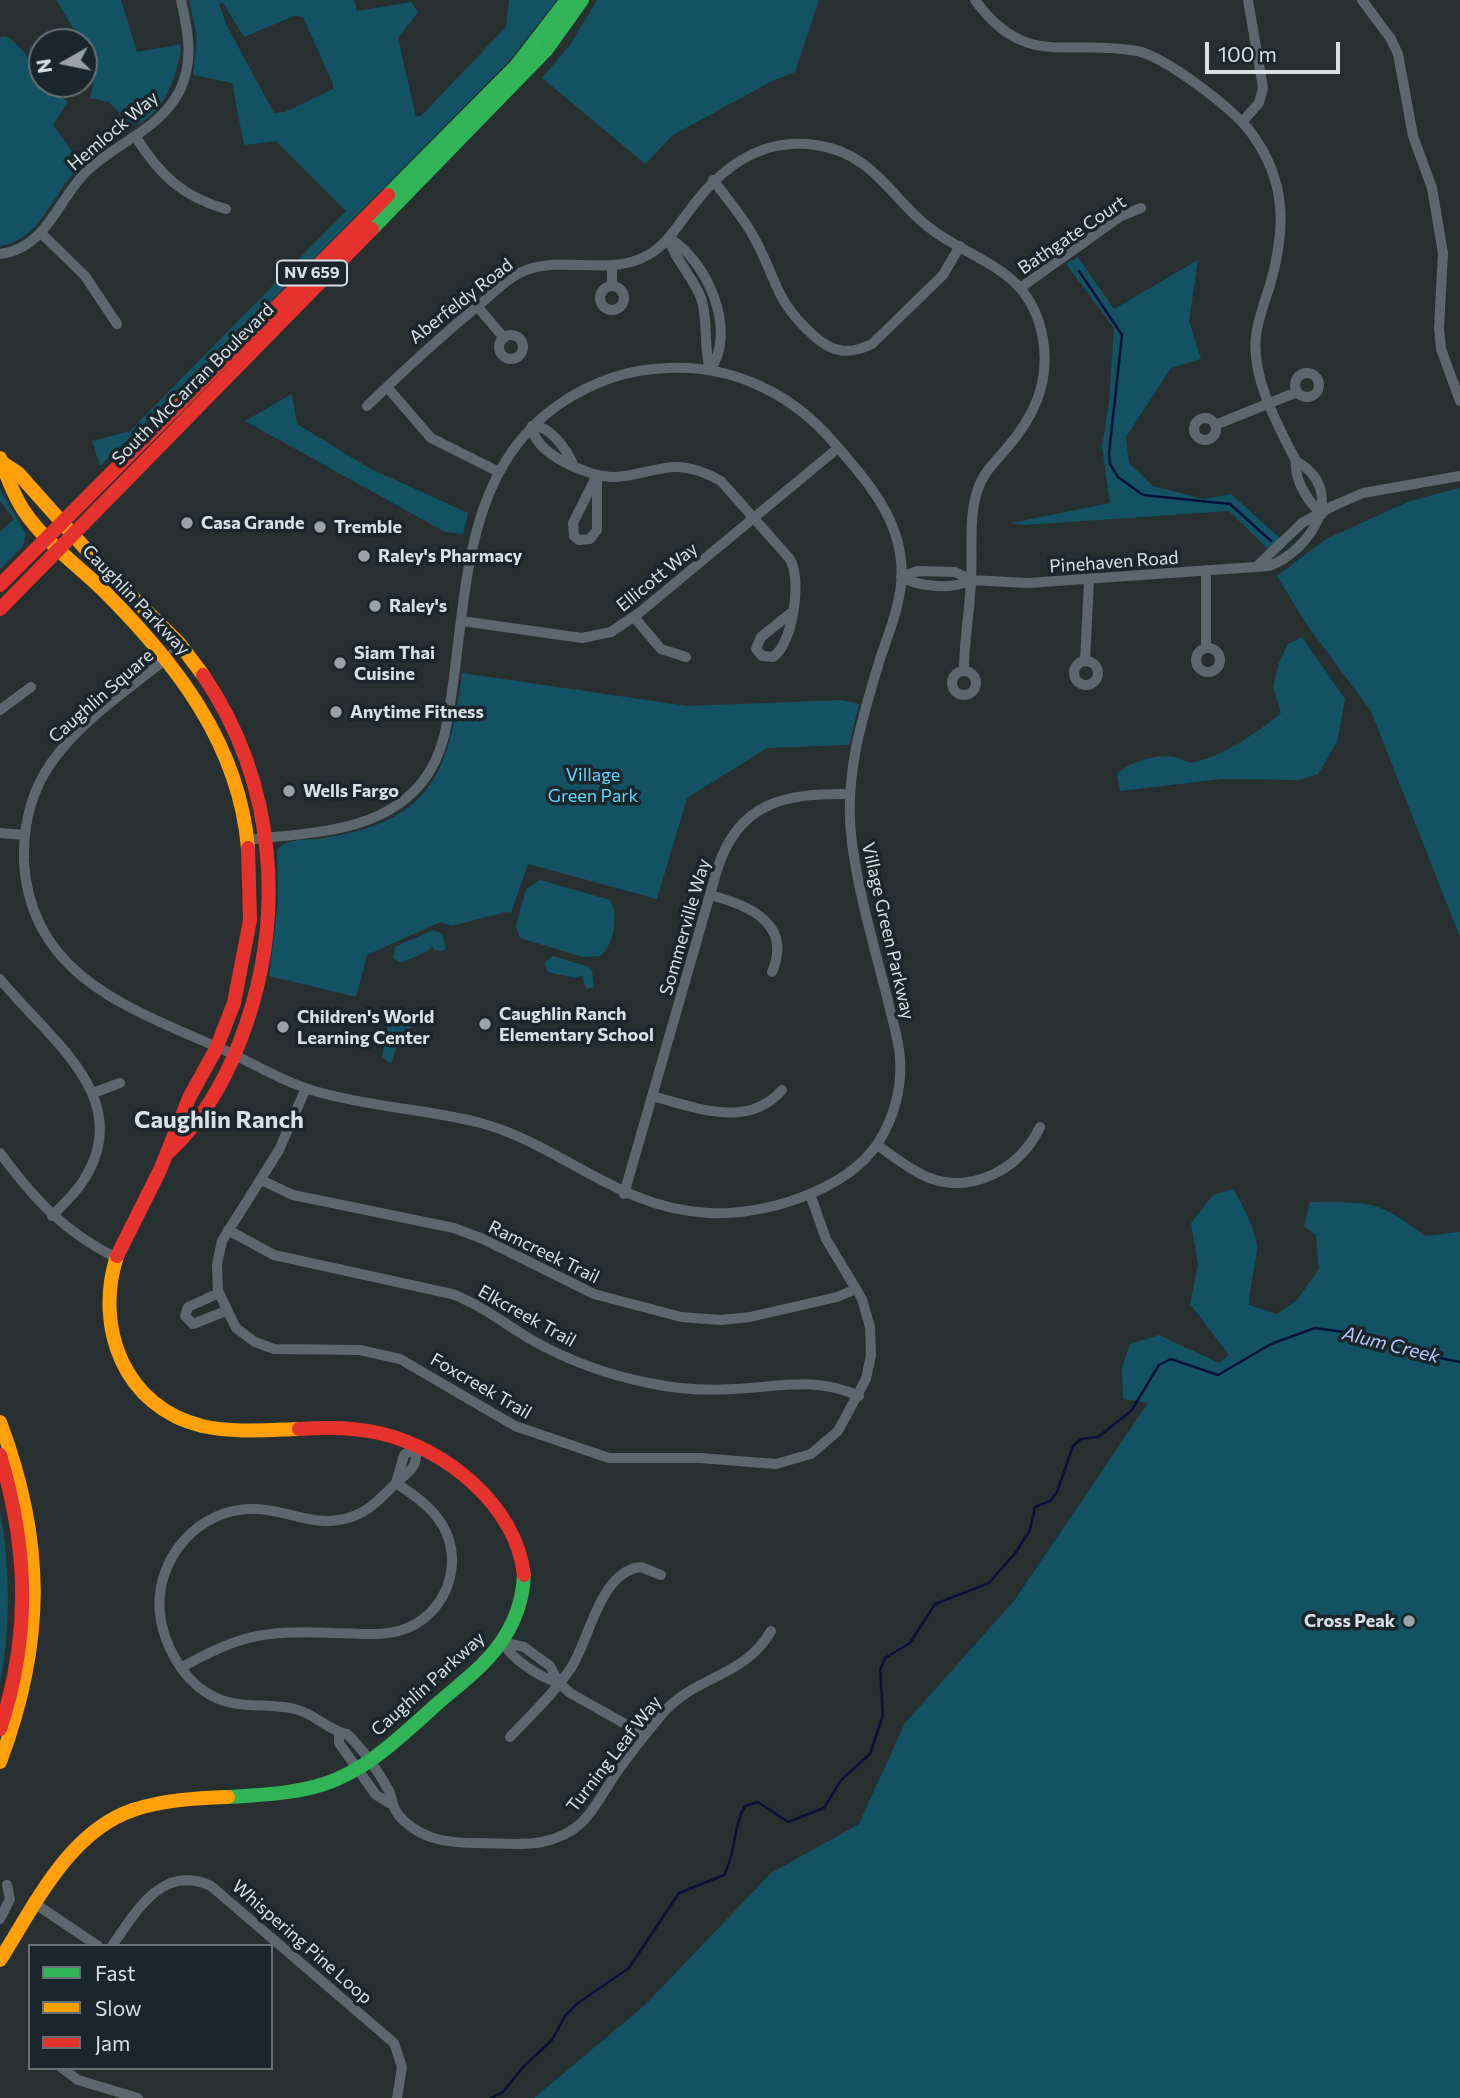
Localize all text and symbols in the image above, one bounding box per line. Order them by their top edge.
north arrow [28,28,98,98]
scale bar [1208,28,1343,72]
text: 100 m [1218,41,1277,66]
text: N [31,57,56,75]
street label: Hemlock Way [63,87,163,175]
street label: Bathgate Court [1014,191,1130,279]
street label: Aberfeldy Road [405,254,517,348]
road number: NV 659 [277,260,347,286]
street label: South McCarran Boulevard [108,299,278,469]
place label: Casa Grande [201,512,304,534]
marker: Casa Grande [179,515,195,531]
place label: Tremble [334,516,402,538]
marker: Tremble [312,519,328,535]
street label: Ellicott Way [612,538,702,616]
street label: Caughlin Parkway [78,540,194,660]
place label: Raley's Pharmacy [378,545,522,567]
street label: Pinehaven Road [1049,547,1179,577]
marker: Raley's Pharmacy [356,548,372,564]
place label: Raley's [389,595,447,617]
marker: Raley's [367,598,383,614]
place label: Siam Thai Cuisine [354,642,435,684]
street label: Caughlin Square [44,645,158,747]
marker: Siam Thai Cuisine [332,655,348,671]
place label: Anytime Fitness [350,701,484,723]
marker: Anytime Fitness [328,704,344,720]
park label: Village Green Park [548,764,638,806]
place label: Wells Fargo [303,780,399,802]
marker: Wells Fargo [281,783,297,799]
street label: Village Green Parkway [857,840,919,1022]
street label: Sommerville Way [655,856,715,998]
place label: Caughlin Ranch Elementary School [499,1003,654,1046]
place label: Children's World Learning Center [297,1006,434,1048]
marker: Caughlin Ranch Elementary School [477,1016,493,1032]
marker: Children's World Learning Center [275,1019,291,1035]
district label: Caughlin Ranch [134,1106,304,1134]
street label: Ramcreek Trail [485,1216,603,1288]
street label: Elkcreek Trail [474,1280,580,1352]
water label: Alum Creek [1340,1322,1442,1368]
street label: Foxcreek Trail [427,1348,535,1424]
place label: Cross Peak [1304,1610,1395,1632]
marker: Cross Peak [1401,1613,1417,1629]
street label: Caughlin Parkway [367,1627,489,1741]
street label: Turning Leaf Way [562,1692,666,1816]
street label: Whispering Pine Loop [228,1875,376,2009]
legend [28,1944,273,2070]
text: Fast [95,1960,136,1985]
text: Slow [95,1995,142,2020]
text: Jam [95,2030,130,2055]

